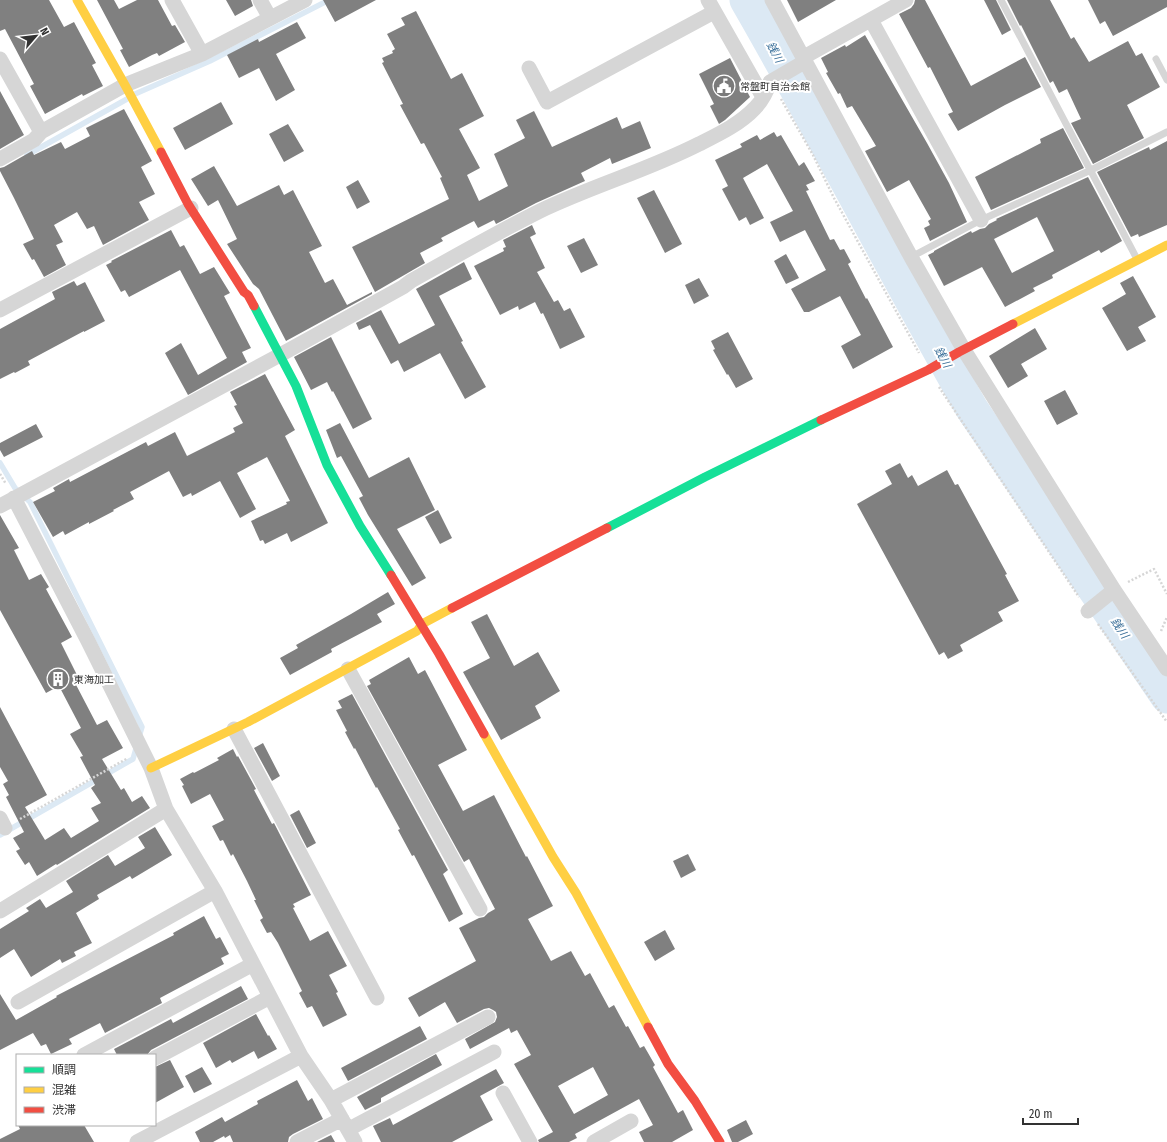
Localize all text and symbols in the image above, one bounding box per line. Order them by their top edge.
north arrow [16,16,56,56]
text: N [37,26,52,38]
water label: 銭川 [764,39,786,66]
public building icon: 常盤町自治会館 [711,73,737,99]
place label: 常盤町自治会館 [740,81,810,93]
water label: 銭川 [932,344,954,371]
water label: 銭川 [1108,616,1132,642]
building icon: 東海加工 [45,666,71,692]
place label: 東海加工 [74,674,114,686]
legend [16,1054,156,1126]
text: 順調 [52,1063,76,1077]
text: 混雑 [52,1083,76,1097]
scale bar [1023,1100,1078,1126]
text: 渋滞 [52,1103,76,1117]
text: 20 m [1029,1107,1053,1121]

